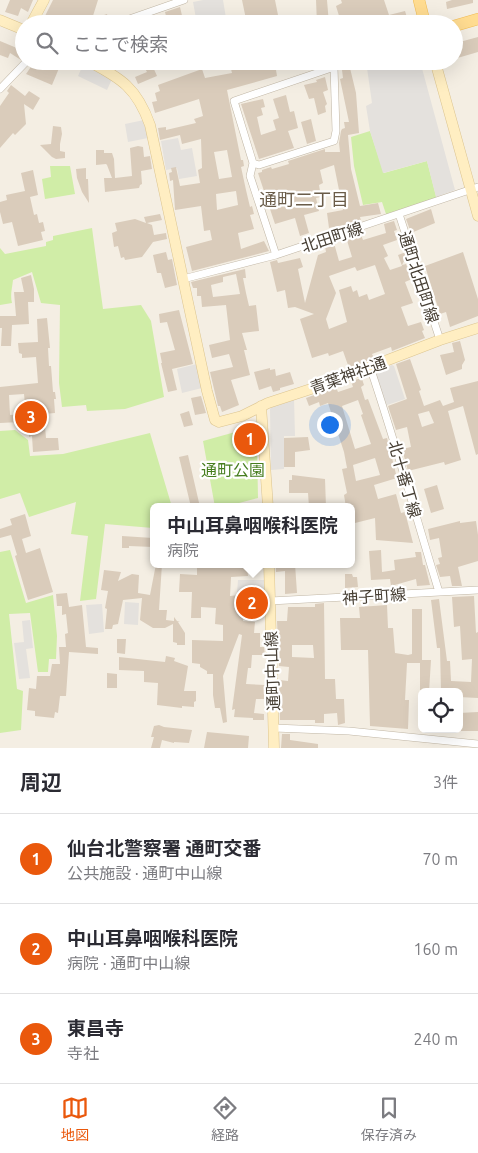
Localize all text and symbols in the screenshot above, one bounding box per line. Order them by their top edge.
search box [15,15,463,70]
icon: search [33,29,61,57]
text: ここで検索 [73,33,168,55]
district label: 通町二丁目 [259,189,349,209]
street label: 北田町線 [299,219,365,255]
street label: 通町北田町線 [396,229,442,325]
street label: 青葉神社通 [307,353,389,397]
pin: 3 [15,398,47,436]
your location [317,412,343,438]
pin: 1 [234,420,266,458]
street label: 北十番丁線 [385,438,425,520]
park label: 通町公園 [201,461,265,479]
popup [150,503,355,568]
text: 中山耳鼻咽喉科医院 [167,514,338,536]
text: 病院 [167,541,199,559]
pin: 2 [236,584,268,622]
street label: 神子町線 [341,585,407,607]
street label: 通町中山線 [262,631,282,711]
map controls [418,688,463,733]
button: locate [418,688,463,733]
text: 周辺 [20,770,62,794]
text: 3件 [433,773,458,791]
text: 仙台北警察署 通町交番 [67,837,262,859]
text: 1 [31,850,41,868]
text: 70 m [422,850,458,868]
text: 公共施設 · 通町中山線 [67,864,222,882]
text: 中山耳鼻咽喉科医院 [67,927,238,949]
text: 2 [31,940,41,958]
text: 160 m [413,940,458,958]
text: 病院 · 通町中山線 [67,954,190,972]
text: 東昌寺 [67,1017,124,1039]
text: 3 [31,1030,41,1048]
text: 240 m [413,1030,458,1048]
text: 寺社 [67,1044,99,1062]
tab: 地図 [61,1094,89,1144]
tab: 経路 [211,1094,239,1144]
tab: 保存済み [361,1094,417,1144]

